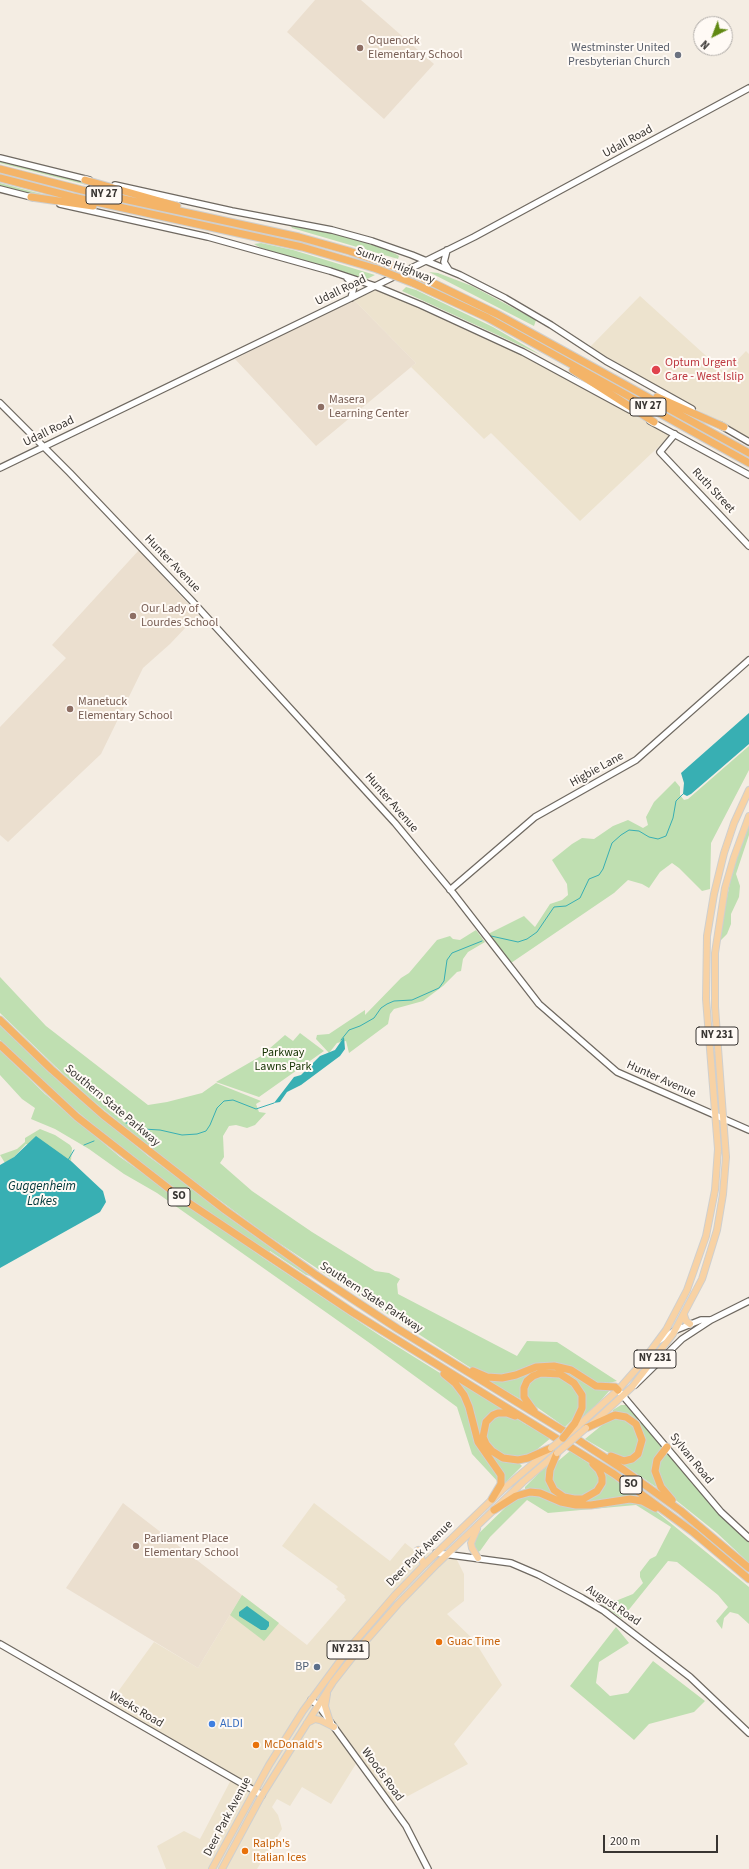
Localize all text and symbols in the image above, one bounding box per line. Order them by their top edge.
north arrow [693,16,733,56]
place label: Oquenock Elementary School [368,34,463,62]
text: N [698,37,713,53]
place label: Westminster United Presbyterian Church [568,41,670,69]
marker: Oquenock Elementary School [355,43,365,53]
marker: Westminster United Presbyterian Church [673,50,683,60]
street label: Udall Road [601,122,655,162]
road number: NY 27 [86,186,122,204]
street label: Sunrise Highway [353,244,437,288]
street label: Udall Road [313,273,369,309]
place label: Optum Urgent Care - West Islip [665,356,744,384]
marker: Optum Urgent Care - West Islip [650,364,662,376]
place label: Masera Learning Center [329,393,409,421]
road number: NY 27 [630,398,666,416]
marker: Masera Learning Center [316,402,326,412]
street label: Udall Road [21,414,77,450]
street label: Ruth Street [689,465,737,517]
street label: Hunter Avenue [141,532,203,596]
place label: Our Lady of Lourdes School [141,602,218,630]
marker: Our Lady of Lourdes School [128,611,138,621]
place label: Manetuck Elementary School [78,695,173,723]
marker: Manetuck Elementary School [65,704,75,714]
street label: Higbie Lane [568,749,626,791]
street label: Hunter Avenue [361,770,421,836]
road number: NY 231 [696,1027,738,1045]
park label: Parkway Lawns Park [255,1046,311,1074]
street label: Hunter Avenue [624,1058,698,1102]
street label: Southern State Parkway [62,1062,162,1150]
water label: Guggenheim Lakes [8,1179,76,1210]
road number: SO [168,1188,190,1206]
street label: Southern State Parkway [317,1259,425,1337]
road number: NY 231 [634,1350,676,1368]
street label: Sylvan Road [666,1431,716,1487]
road number: SO [620,1476,642,1494]
street label: Deer Park Avenue [384,1518,456,1590]
place label: Parliament Place Elementary School [144,1532,239,1560]
marker: Parliament Place Elementary School [131,1541,141,1551]
street label: August Road [583,1583,643,1629]
place label: Guac Time [447,1635,500,1649]
marker: Guac Time [434,1637,444,1647]
road number: NY 231 [327,1641,369,1659]
place label: BP [295,1660,309,1674]
marker: BP [312,1662,322,1672]
street label: Weeks Road [106,1689,166,1731]
place label: ALDI [220,1717,243,1731]
marker: ALDI [207,1719,217,1729]
place label: McDonald's [264,1738,322,1752]
marker: McDonald's [251,1740,261,1750]
street label: Woods Road [358,1746,406,1804]
street label: Deer Park Avenue [201,1775,255,1859]
scale bar [605,1827,720,1853]
text: 200 m [610,1833,640,1850]
place label: Ralph's Italian Ices [253,1837,306,1865]
marker: Ralph's Italian Ices [240,1846,250,1856]

